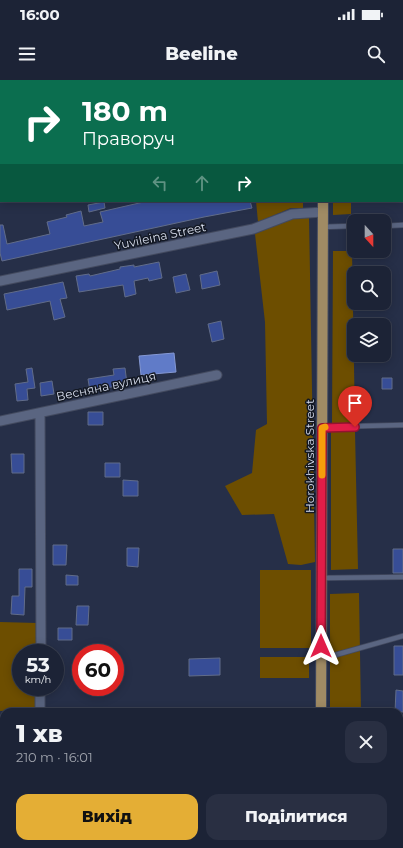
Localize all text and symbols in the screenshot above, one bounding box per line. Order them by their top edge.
text: 16:00 [20,5,60,24]
icon: menu [16,43,38,65]
text: Beeline [165,43,238,65]
icon: search [365,43,387,65]
text: 180 m [82,94,168,128]
icon: right [16,96,68,148]
text: Праворуч [82,128,175,150]
icon: left [149,172,171,194]
icon: ahead [191,172,213,194]
icon: right [233,172,255,194]
north arrow [347,214,391,258]
map controls [347,214,391,362]
street label: Yuvileina Street [113,219,207,253]
button: search [347,266,391,310]
button: layers [347,318,391,362]
street label: Весняна вулиця [55,368,157,404]
pin [338,386,372,427]
icon: arrive [344,392,366,414]
street label: Horokhivska Street [302,399,317,513]
position arrow [300,625,342,667]
speed limit sign: 60 [72,644,124,696]
text: 53 [26,653,50,677]
text: km/h [25,673,51,686]
text: 1 хв [16,719,63,748]
button: close [345,721,387,763]
text: 210 m · 16:01 [16,749,93,765]
button: Вихід [16,794,198,840]
button: Поділитися [206,794,387,840]

